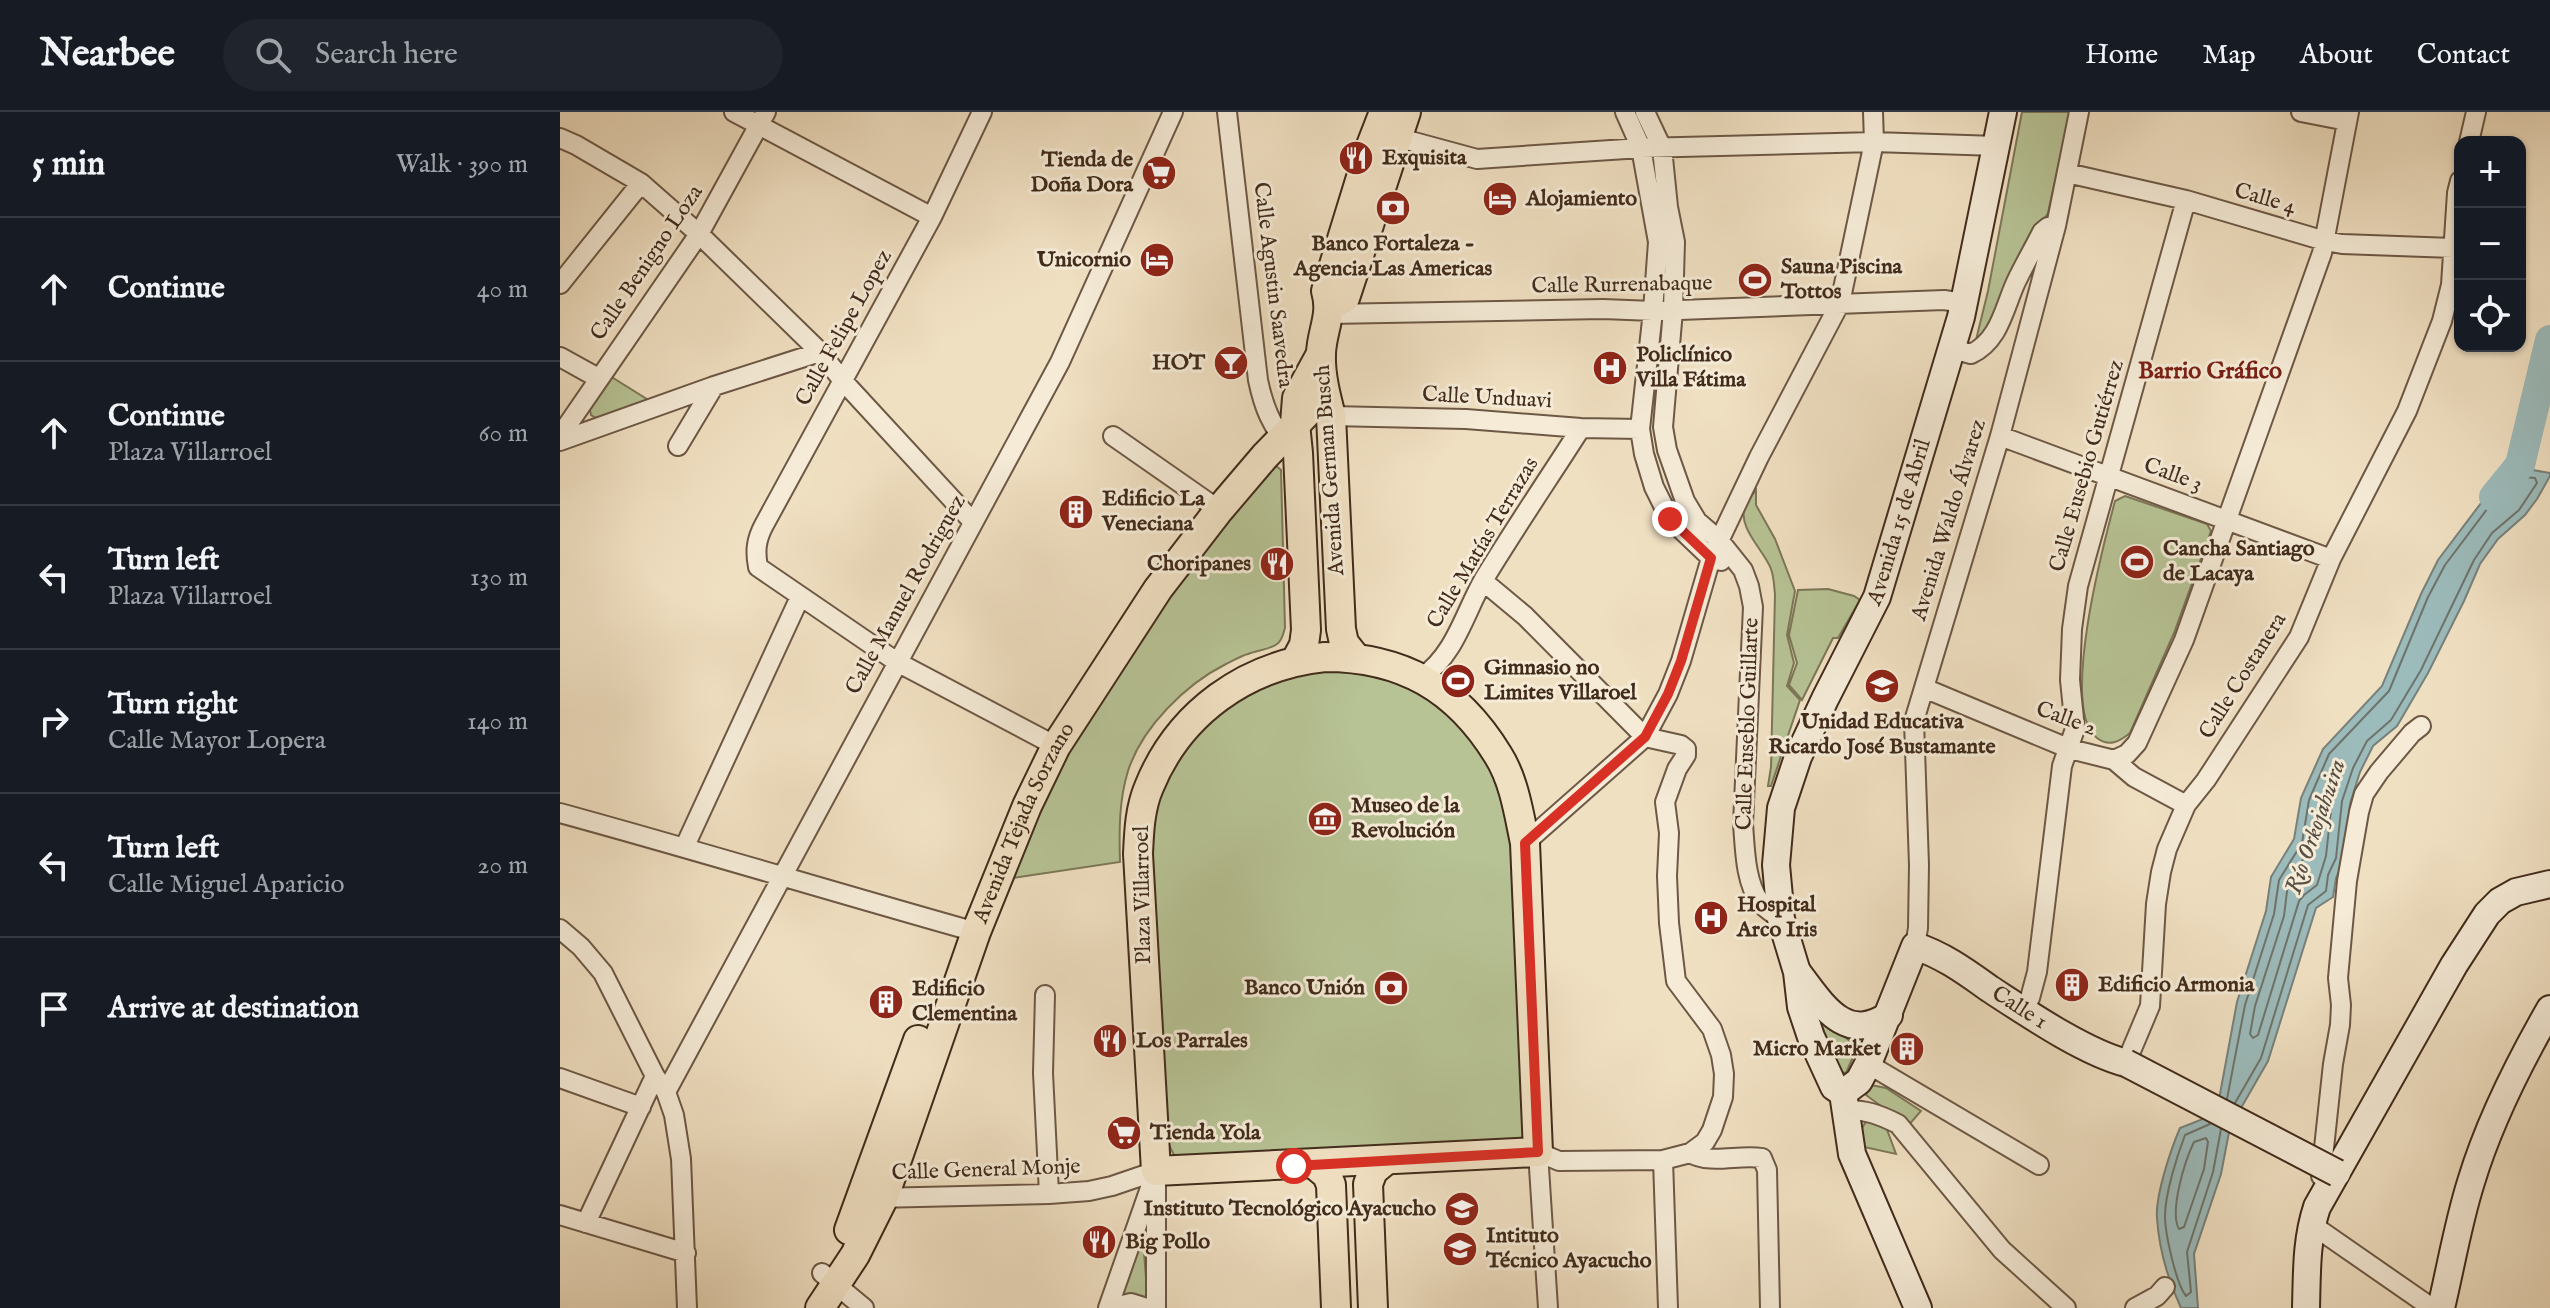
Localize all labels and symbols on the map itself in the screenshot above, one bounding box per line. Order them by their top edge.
restaurant icon: Exquisita [1337,139,1375,177]
place label: Exquisita [1382,144,1467,172]
place label: Tienda de Doña Dora [1030,146,1133,199]
supermarket icon: Tienda de Doña Dora [1140,154,1178,192]
street label: Calle 4 [2231,177,2299,221]
street label: Calle Benigno Loza [584,179,710,346]
hotel icon: Alojamiento [1481,180,1519,218]
street label: Calle Agustin Saavedra [1246,181,1300,390]
place label: Alojamiento [1525,185,1637,213]
bank icon: Banco Fortaleza - Agencia Las Americas [1374,189,1412,227]
place label: Banco Fortaleza - Agencia Las Americas [1293,230,1492,283]
hotel icon: Unicornio [1138,241,1176,279]
street label: Calle Felipe Lopez [789,245,899,411]
place label: Unicornio [1036,246,1131,274]
place label: Sauna Piscina Tottos [1780,253,1903,306]
sports icon: Sauna Piscina Tottos [1736,261,1774,299]
street label: Calle Rurrenabaque [1531,269,1713,301]
place label: Policlínico Villa Fátima [1635,341,1746,394]
bar icon: HOT [1212,344,1250,382]
place label: HOT [1152,349,1206,377]
hospital icon: Policlínico Villa Fátima [1591,349,1629,387]
district label: Barrio Gráfico [2138,356,2282,387]
street label: Calle Eusebio Gutiérrez [2043,357,2131,575]
street label: Avenida German Busch [1309,363,1351,577]
street label: Calle Unduavi [1421,381,1553,415]
street label: Avenida Waldo Álvarez [1905,416,1993,625]
street label: Avenida 15 de Abril [1861,436,1938,611]
street label: Calle Matías Terrazas [1421,452,1545,634]
street label: Calle 3 [2140,452,2206,498]
place label: Edificio La Veneciana [1101,485,1205,538]
street label: Calle Manuel Rodriguez [839,490,973,700]
building icon: Edificio La Veneciana [1057,493,1095,531]
route end [1652,501,1688,537]
place label: Cancha Santiago de Lacaya [2163,535,2315,588]
sports icon: Cancha Santiago de Lacaya [2118,543,2156,581]
restaurant icon: Choripanes [1258,545,1296,583]
place label: Choripanes [1147,550,1251,578]
street label: Calle Costanera [2193,607,2293,744]
street label: Calle Euseblo Guillarte [1730,617,1766,831]
place label: Gimnasio no Limites Villaroel [1484,654,1637,707]
sports icon: Gimnasio no Limites Villaroel [1439,662,1477,700]
school or university icon: Unidad Educativa Ricardo José Bustamante [1863,667,1901,705]
street label: Calle 2 [2032,695,2100,743]
place label: Unidad Educativa Ricardo José Bustamante [1768,708,1996,761]
street label: Avenida Tejada Sorzano [967,717,1082,928]
water label: Río Orkojahuira [2278,755,2354,899]
place label: Museo de la Revolución [1351,792,1460,845]
museum icon: Museo de la Revolución [1306,800,1344,838]
street label: Plaza Villarroel [1128,825,1158,965]
place label: Hospital Arco Iris [1736,891,1817,944]
hospital icon: Hospital Arco Iris [1692,899,1730,937]
building icon: Edificio Armonia [2053,966,2091,1004]
bank icon: Banco Unión [1372,969,1410,1007]
place label: Edificio Armonia [2098,971,2255,999]
place label: Banco Unión [1244,974,1365,1002]
place label: Edificio Clementina [912,975,1018,1028]
street label: Calle 1 [1986,980,2052,1036]
building icon: Edificio Clementina [867,983,905,1021]
restaurant icon: Los Parrales [1091,1022,1129,1060]
place label: Los Parrales [1136,1027,1248,1055]
building icon: Micro Market [1888,1030,1926,1068]
place label: Micro Market [1753,1035,1881,1063]
supermarket icon: Tienda Yola [1105,1114,1143,1152]
place label: Tienda Yola [1149,1119,1261,1147]
route start [1276,1148,1312,1184]
street label: Calle General Monje [891,1153,1081,1187]
school or university icon: Instituto Tecnológico Ayacucho [1443,1190,1481,1228]
place label: Instituto Tecnológico Ayacucho [1144,1195,1436,1223]
place label: Intituto Técnico Ayacucho [1485,1222,1652,1275]
restaurant icon: Big Pollo [1080,1223,1118,1261]
place label: Big Pollo [1125,1228,1210,1256]
school or university icon: Intituto Técnico Ayacucho [1441,1230,1479,1268]

